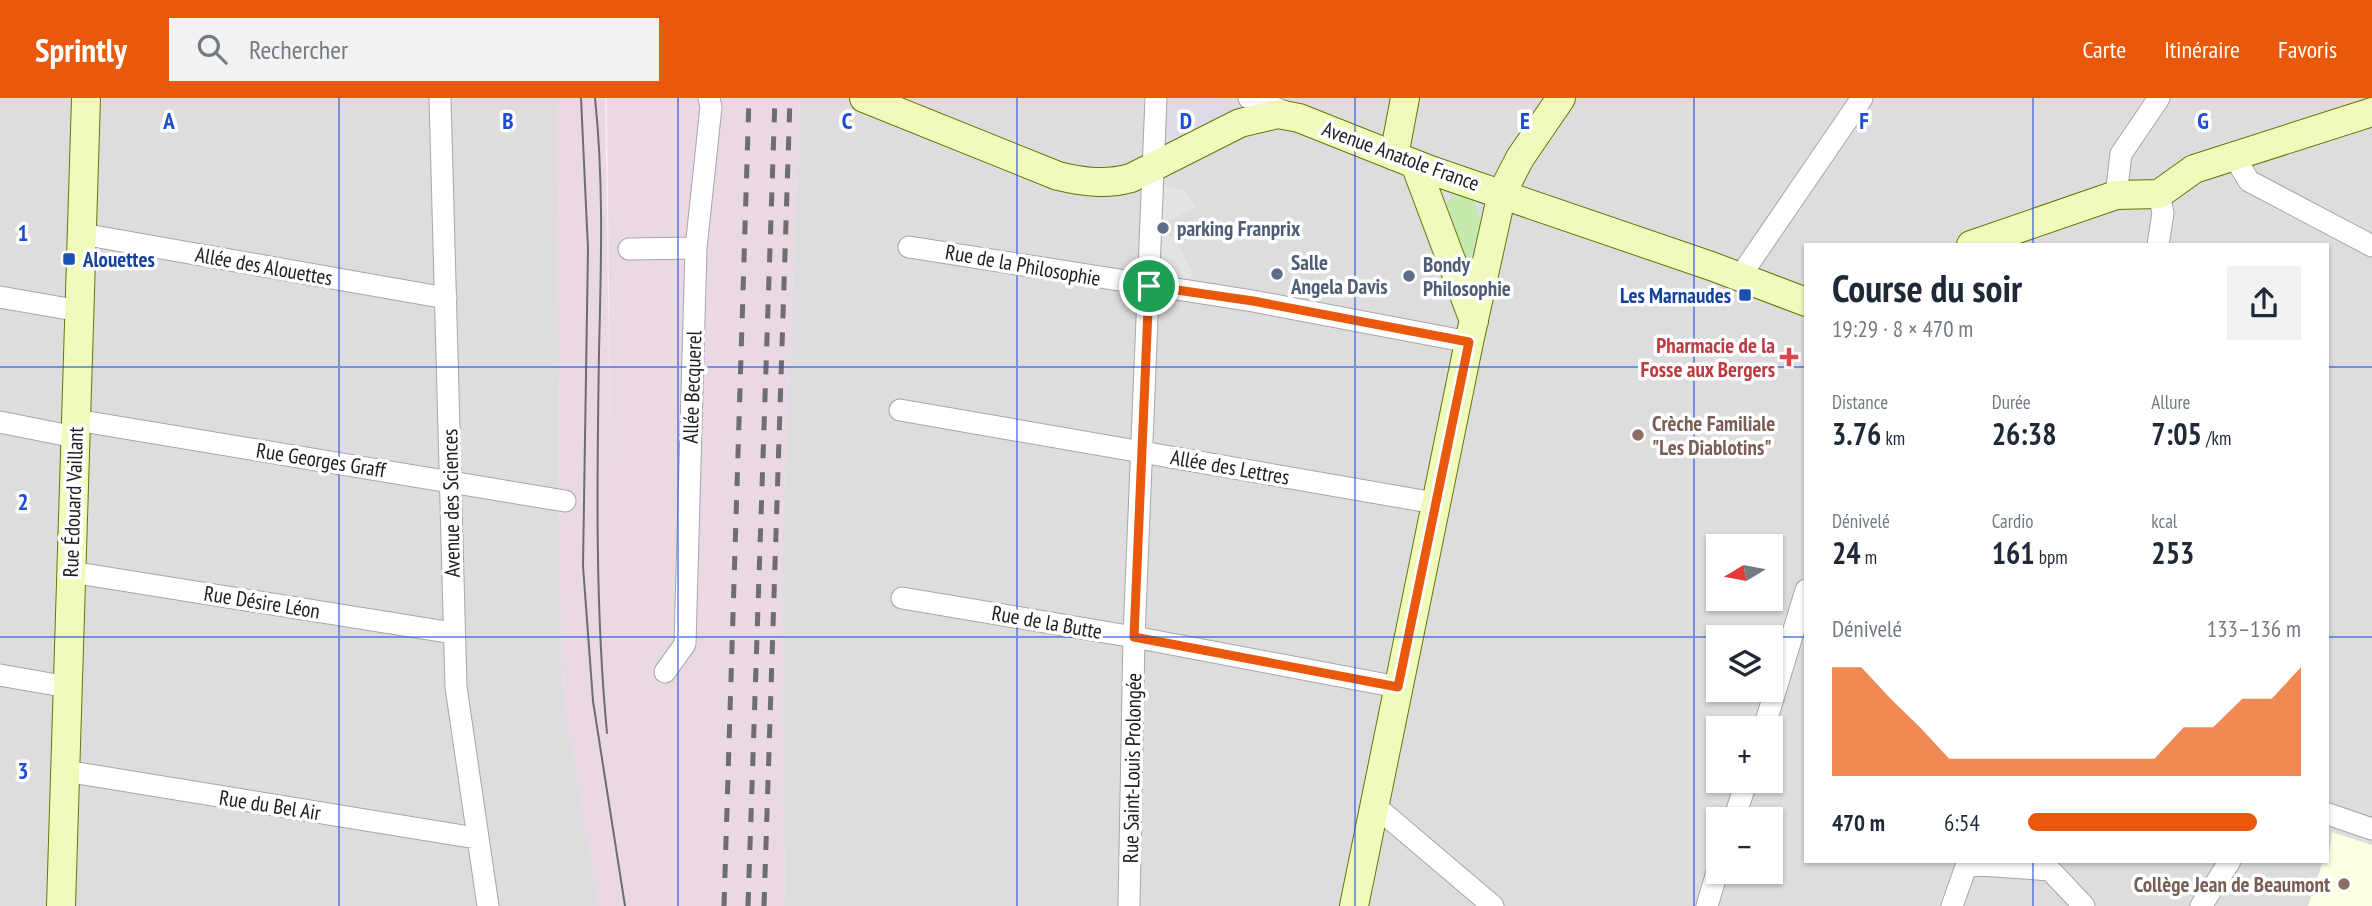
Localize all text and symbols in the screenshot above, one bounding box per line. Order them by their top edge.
search box [169,18,659,81]
text: Sprintly [35,28,127,71]
icon: search [193,30,231,68]
text: Rechercher [249,33,348,66]
text: Carte [2082,34,2126,65]
text: Itinéraire [2164,34,2240,65]
text: Favoris [2278,34,2337,65]
text: A [162,106,175,135]
text: B [502,106,514,135]
text: C [842,106,853,135]
text: D [1180,106,1192,135]
text: E [1520,106,1530,135]
text: F [1859,106,1869,135]
text: G [2197,106,2209,135]
street label: Avenue Anatole France [1319,115,1483,197]
place label: parking Franprix [1177,215,1301,242]
text: 1 [18,218,29,247]
marker: parking Franprix [1155,220,1171,236]
street label: Rue de la Philosophie [943,238,1103,292]
street label: Allée des Alouettes [193,241,335,291]
place label: Alouettes [82,246,155,273]
place label: Salle Angela Davis [1290,249,1388,300]
marker: Alouettes [61,251,77,267]
place label: Bondy Philosophie [1423,251,1511,302]
pin [1119,256,1179,316]
text: Course du soir [1832,263,2022,312]
marker: Salle Angela Davis [1269,266,1285,282]
button: share [2227,266,2301,340]
icon: arrive [1130,267,1168,305]
marker: Bondy Philosophie [1401,268,1417,284]
place label: Les Marnaudes [1620,282,1731,309]
marker: Les Marnaudes [1737,287,1753,303]
text: 19:29 · 8 × 470 m [1832,314,1973,343]
street label: Allée Becquerel [677,330,707,444]
place label: Pharmacie de la Fosse aux Bergers [1641,332,1775,383]
marker: Pharmacie de la Fosse aux Bergers [1781,349,1797,365]
text: Distance [1832,390,1888,414]
text: Durée [1992,390,2031,414]
text: Allure [2151,390,2190,414]
place label: Crèche Familiale "Les Diablotins" [1652,410,1775,461]
text: 3.76 [1832,414,1881,453]
text: 26:38 [1992,414,2057,453]
text: 7:05 [2151,414,2202,453]
street label: Rue Édouard Vaillant [57,426,89,578]
text: km [1881,426,1905,450]
text: /km [2202,426,2231,450]
marker: Crèche Familiale "Les Diablotins" [1630,427,1646,443]
street label: Avenue des Sciences [436,428,466,578]
street label: Rue Georges Graff [254,436,388,484]
street label: Allée des Lettres [1168,443,1292,491]
text: 2 [18,487,29,516]
text: Dénivelé [1832,509,1890,533]
text: Cardio [1992,509,2033,533]
text: kcal [2151,509,2177,533]
text: 24 [1832,533,1861,572]
text: 161 [1992,533,2035,572]
text: 253 [2151,533,2194,572]
north arrow [1706,534,1783,611]
map controls [1706,534,1783,884]
text: m [1861,545,1877,569]
text: bpm [2035,545,2068,569]
street label: Rue Désire Léon [202,580,322,624]
street label: Rue de la Butte [990,599,1104,645]
text: Dénivelé [1832,614,1902,643]
text: 133–136 m [2207,614,2301,643]
button: layers [1706,625,1783,702]
street label: Rue Saint-Louis Prolongée [1117,673,1147,863]
button: + [1706,716,1783,793]
text: 3 [18,756,29,785]
street label: Rue du Bel Air [217,784,323,826]
button: − [1706,807,1783,884]
text: 470 m [1832,808,1885,837]
text: 6:54 [1944,808,1980,837]
place label: Collège Jean de Beaumont [2134,871,2330,898]
marker: Collège Jean de Beaumont [2336,876,2352,892]

